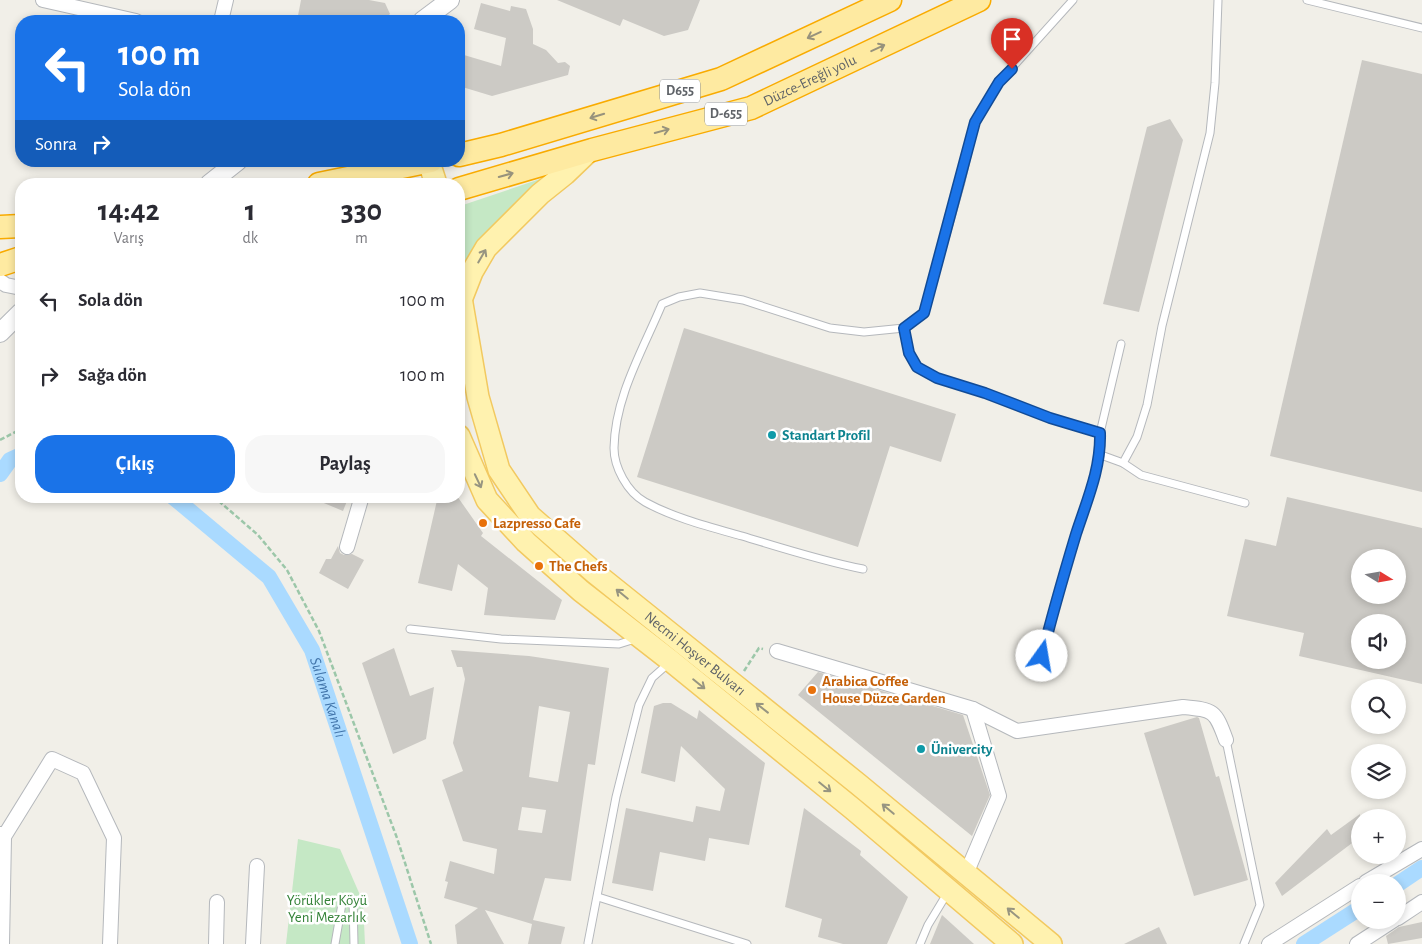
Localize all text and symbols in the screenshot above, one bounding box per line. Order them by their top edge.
pin [991,18,1033,69]
icon: arrive [998,25,1026,53]
one-way arrow [807,31,822,41]
icon: left [35,35,100,100]
text: 100 m [118,37,201,72]
one-way arrow [870,42,885,52]
street label: Düzce-Ereğli yolu [761,52,859,109]
text: Sola dön [118,78,191,100]
road number: D655 [660,80,700,102]
road number: D-655 [705,102,747,126]
one-way arrow [589,112,605,122]
one-way arrow [653,126,669,136]
icon: right [87,130,115,158]
text: Sonra [35,135,77,154]
one-way arrow [497,170,513,180]
text: 14:42 [98,196,160,226]
text: 1 [245,196,256,226]
text: 330 [341,196,382,226]
text: Varış [114,230,144,246]
text: dk [242,230,258,246]
text: m [355,230,368,246]
one-way arrow [477,249,487,263]
icon: left [35,287,63,315]
text: Sola dön [78,291,143,310]
text: 100 m [400,291,445,310]
icon: right [35,362,63,390]
text: Sağa dön [78,366,147,385]
text: 100 m [400,366,445,385]
place label: Standart Profil [782,428,871,443]
marker: Standart Profil [766,429,778,441]
button: Çıkış [35,435,235,493]
button: Paylaş [245,435,445,493]
one-way arrow [474,473,484,488]
place label: Lazpresso Cafe [493,516,581,531]
marker: Lazpresso Cafe [477,517,489,529]
north arrow [1351,549,1406,604]
map controls [1351,549,1406,929]
place label: The Chefs [549,559,608,574]
marker: The Chefs [533,560,545,572]
one-way arrow [616,589,629,600]
street label: Necmi Hoşver Bulvarı [642,609,749,698]
button: sound [1351,614,1406,669]
position arrow [1015,629,1067,681]
water label: Sulama Kanalı [307,655,349,740]
place label: Arabica Coffee House Düzce Garden [822,674,946,706]
one-way arrow [692,679,705,690]
button: search [1351,679,1406,734]
marker: Arabica Coffee House Düzce Garden [806,684,818,696]
one-way arrow [755,702,768,713]
place label: Ünivercity [931,741,993,757]
marker: Ünivercity [915,743,927,755]
button: layers [1351,744,1406,799]
one-way arrow [818,781,831,792]
one-way arrow [882,804,895,815]
button: + [1351,809,1406,864]
button: − [1351,874,1406,929]
park label: Yörükler Köyü Yeni Mezarlık [287,893,368,925]
one-way arrow [1007,908,1020,919]

